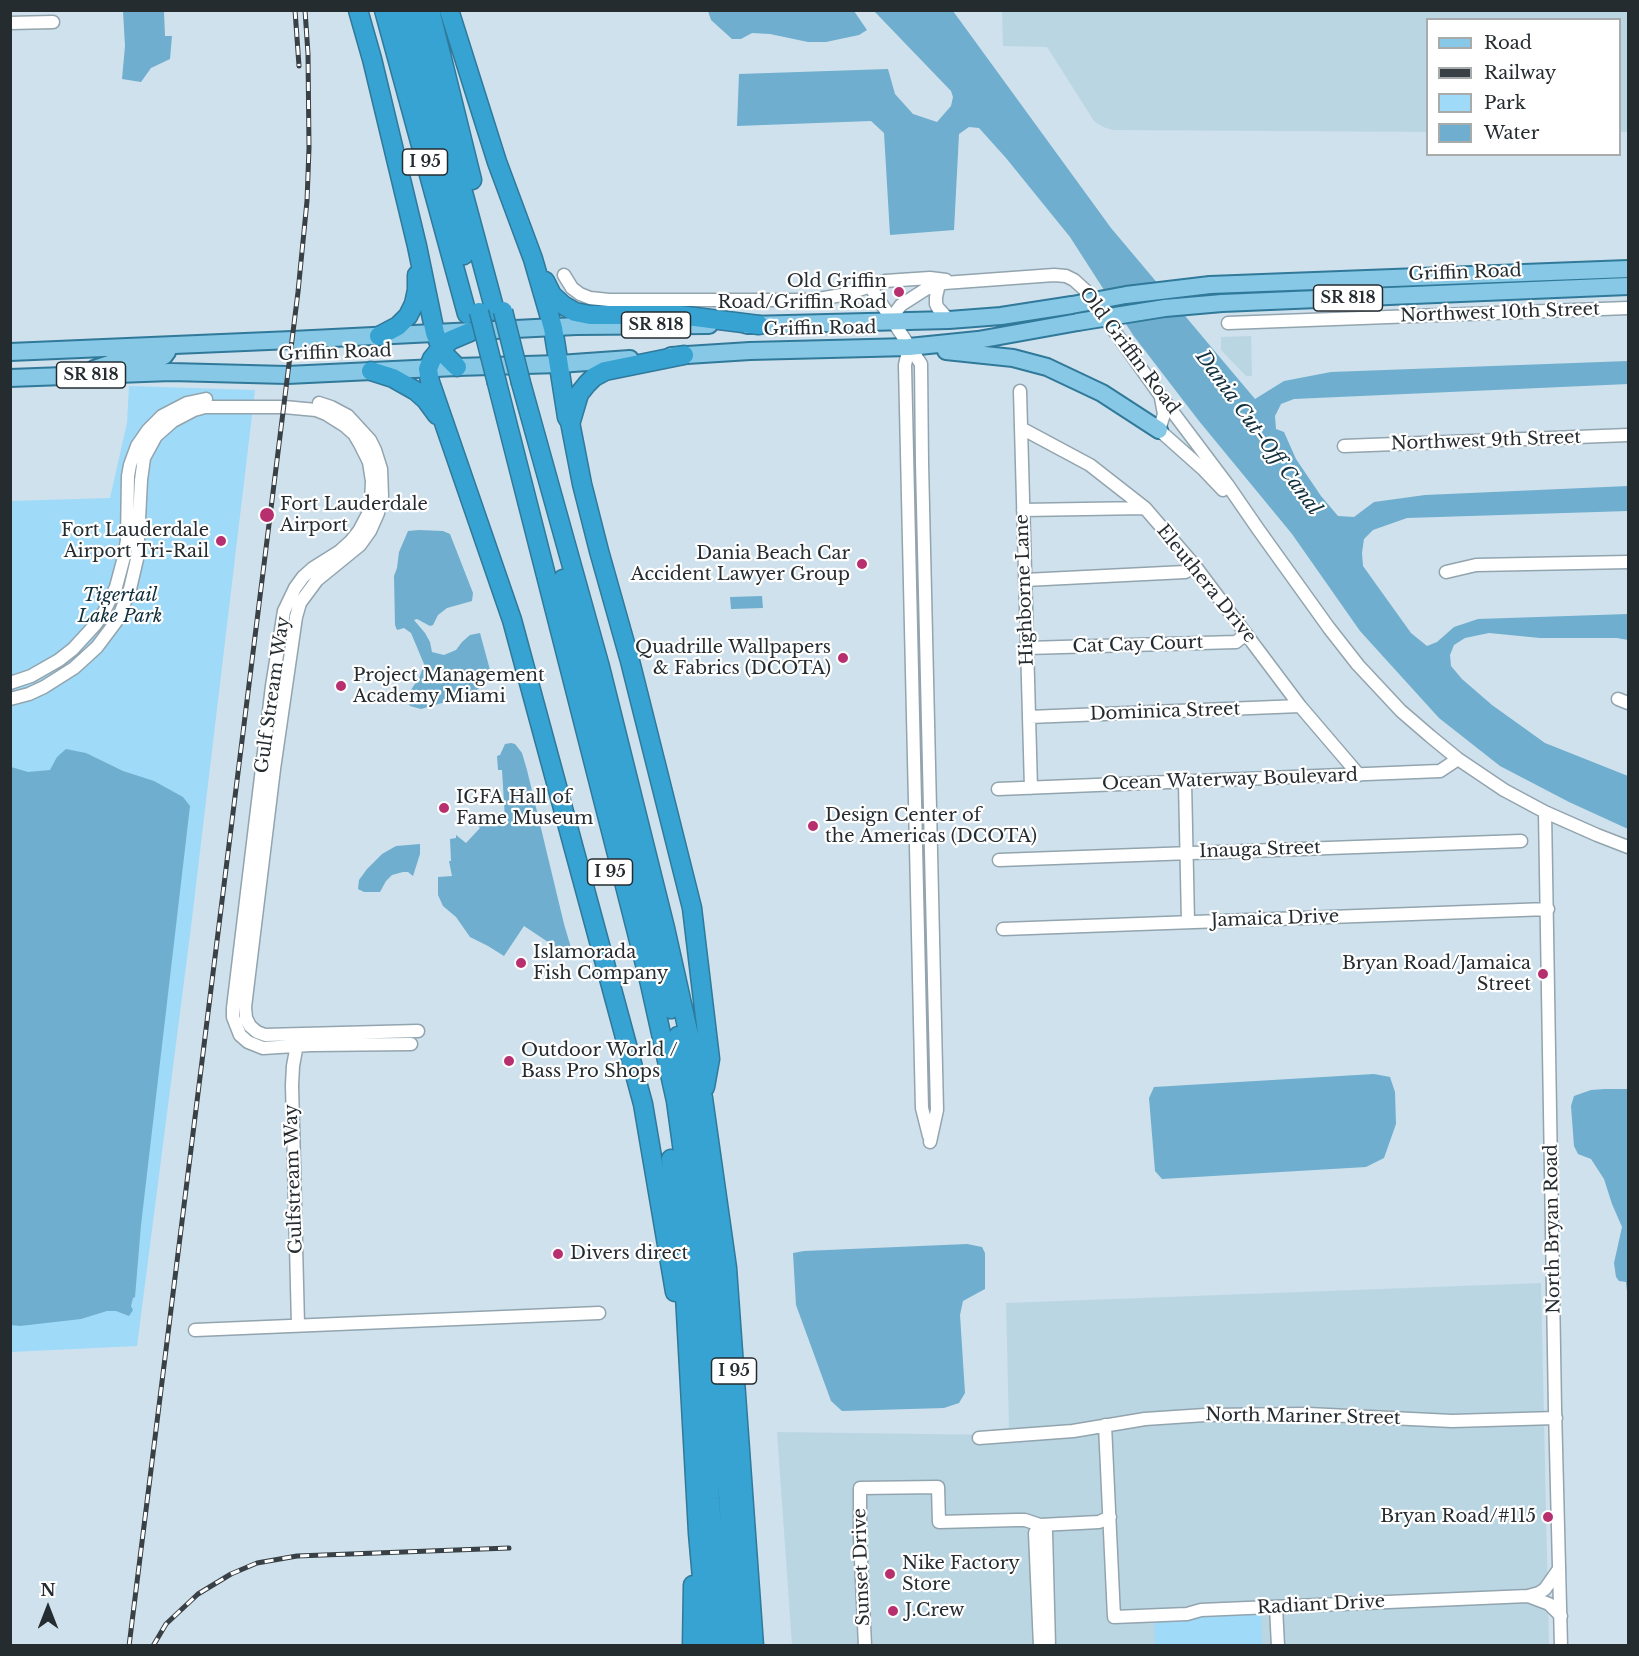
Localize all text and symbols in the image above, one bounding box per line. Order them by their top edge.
legend [1426,18,1621,156]
text: Road [1484,32,1532,54]
text: Railway [1484,62,1556,84]
text: Park [1484,92,1526,114]
text: Water [1484,122,1539,144]
road number: I 95 [402,149,448,175]
street label: Griffin Road [1408,260,1522,286]
place label: Old Griffin Road/Griffin Road [717,271,887,314]
street label: Old Griffin Road [1074,283,1184,419]
marker: Old Griffin Road/Griffin Road [892,285,906,299]
road number: SR 818 [1314,285,1382,311]
street label: Northwest 10th Street [1400,299,1600,327]
road number: SR 818 [622,312,690,338]
street label: Griffin Road [763,317,877,341]
street label: Griffin Road [278,340,392,366]
water label: Dania Cut-Off Canal [1190,346,1326,520]
road number: SR 818 [56,362,125,388]
street label: Northwest 9th Street [1390,427,1582,455]
place label: Fort Lauderdale Airport [280,494,428,536]
marker: Fort Lauderdale Airport [258,506,276,524]
street label: Highborne Lane [1012,514,1038,666]
place label: Fort Lauderdale Airport Tri-Rail [61,520,209,562]
street label: Eleuthera Drive [1152,520,1260,648]
marker: Fort Lauderdale Airport Tri-Rail [214,534,228,548]
place label: Dania Beach Car Accident Lawyer Group [631,543,850,586]
marker: Dania Beach Car Accident Lawyer Group [855,557,869,571]
park label: Tigertail Lake Park [78,585,162,628]
street label: Gulf Stream Way [251,615,295,775]
street label: Cat Cay Court [1072,632,1204,658]
place label: Quadrille Wallpapers & Fabrics (DCOTA) [635,637,831,680]
marker: Quadrille Wallpapers & Fabrics (DCOTA) [836,651,850,665]
place label: Project Management Academy Miami [353,665,545,708]
marker: Project Management Academy Miami [334,679,348,693]
street label: Dominica Street [1089,699,1241,725]
street label: Ocean Waterway Boulevard [1102,765,1358,795]
place label: IGFA Hall of Fame Museum [456,787,593,830]
marker: IGFA Hall of Fame Museum [437,801,451,815]
place label: Design Center of the Americas (DCOTA) [825,805,1037,848]
marker: Design Center of the Americas (DCOTA) [806,819,820,833]
street label: Inauga Street [1199,837,1321,863]
road number: I 95 [588,859,632,885]
street label: Jamaica Drive [1211,906,1339,932]
place label: Islamorada Fish Company [533,942,668,984]
place label: Bryan Road/Jamaica Street [1342,953,1531,996]
marker: Islamorada Fish Company [514,956,528,970]
marker: Bryan Road/Jamaica Street [1536,967,1550,981]
place label: Outdoor World / Bass Pro Shops [521,1040,678,1082]
marker: Outdoor World / Bass Pro Shops [502,1054,516,1068]
street label: Gulfstream Way [281,1104,307,1254]
street label: North Bryan Road [1541,1144,1565,1314]
place label: Divers direct [570,1243,688,1265]
marker: Divers direct [551,1247,565,1261]
road number: I 95 [712,1358,756,1384]
street label: North Mariner Street [1205,1404,1401,1430]
place label: Bryan Road/#115 [1380,1506,1536,1528]
street label: Sunset Drive [849,1508,875,1626]
marker: Bryan Road/#115 [1541,1510,1555,1524]
place label: Nike Factory Store [902,1553,1020,1596]
marker: Nike Factory Store [883,1567,897,1581]
north arrow [18,1578,78,1638]
text: N [40,1580,56,1600]
street label: Radiant Drive [1256,1591,1386,1619]
place label: J.Crew [905,1600,964,1622]
marker: J.Crew [886,1604,900,1618]

